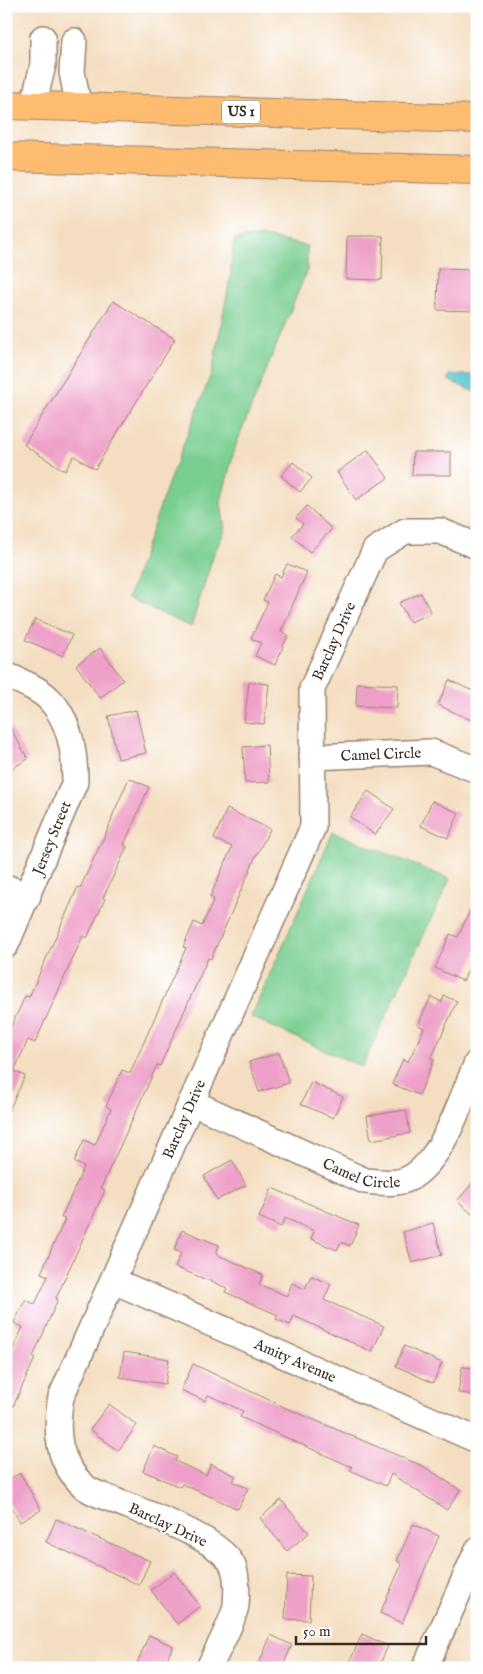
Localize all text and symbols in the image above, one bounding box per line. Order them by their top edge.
road number: US 1 [222,100,260,124]
street label: Barclay Drive [308,599,360,683]
street label: Camel Circle [340,743,422,765]
street label: Jersey Street [28,798,75,880]
street label: Barclay Drive [158,1077,210,1162]
street label: Camel Circle [320,1154,401,1192]
street label: Amity Avenue [251,1334,339,1387]
street label: Barclay Drive [126,1499,210,1551]
scale bar [296,1614,426,1646]
text: 50 m [303,1622,331,1641]

